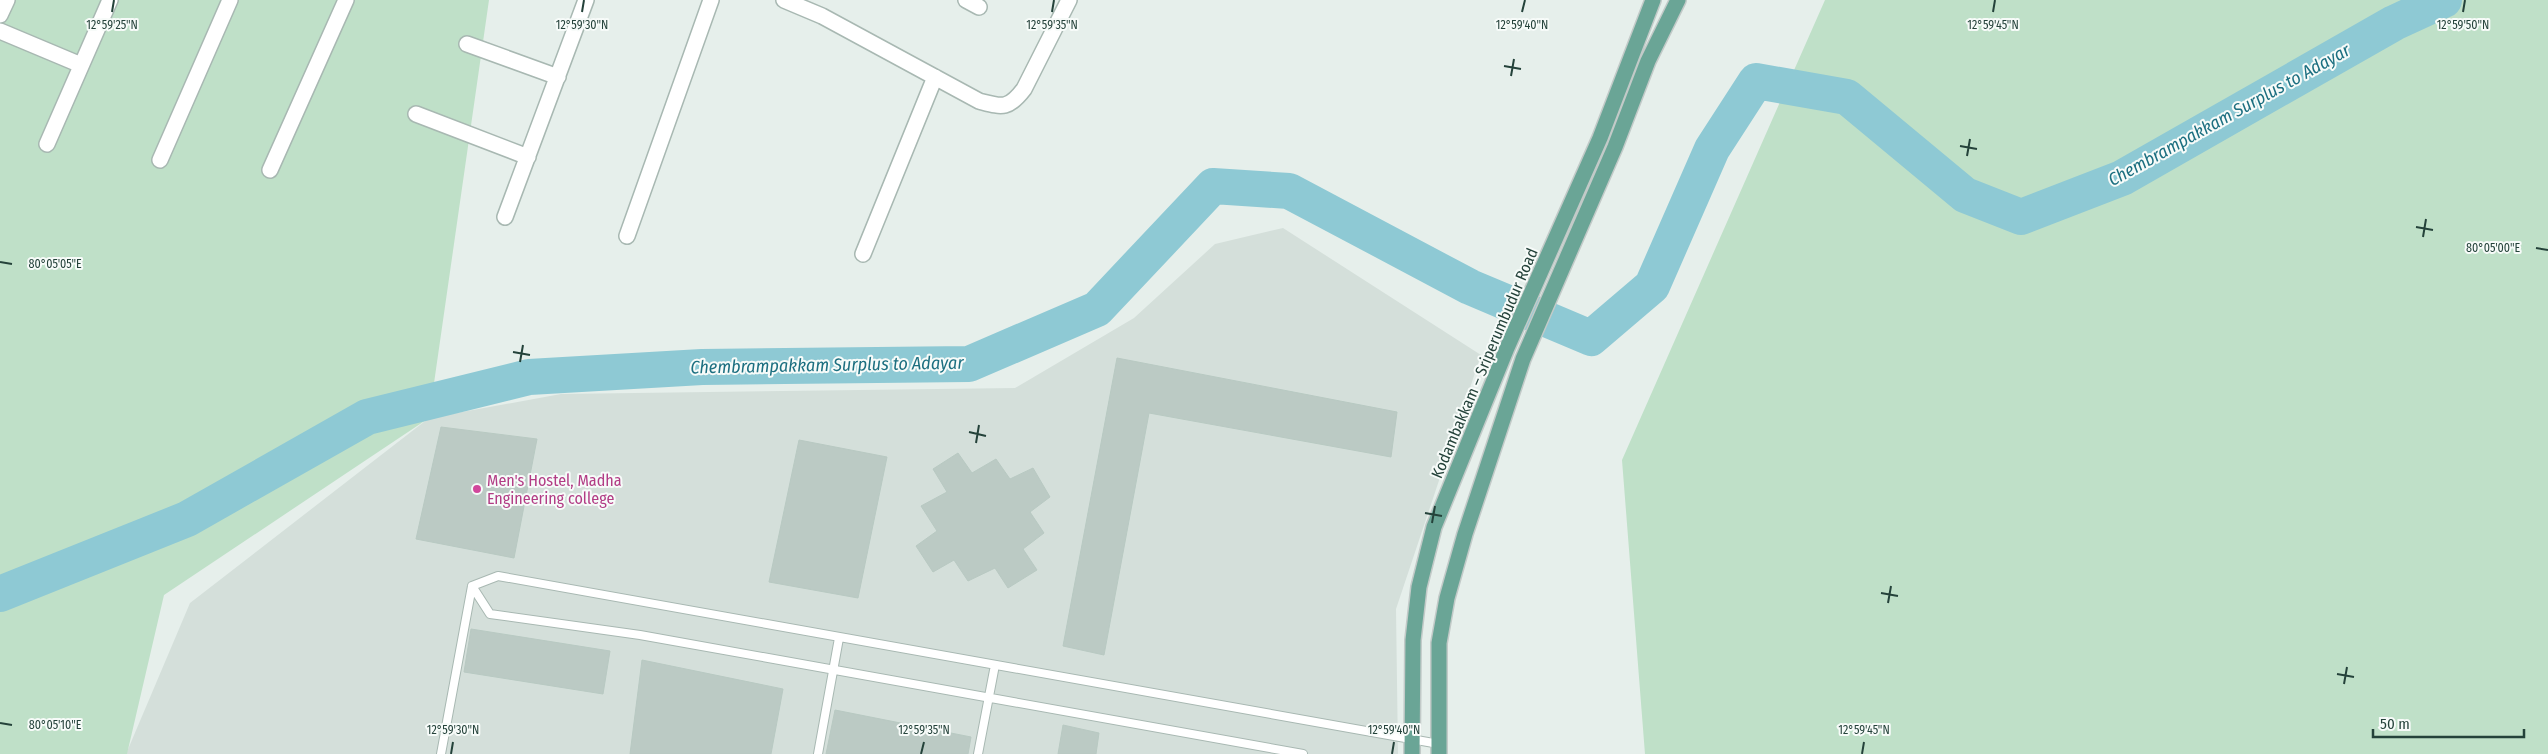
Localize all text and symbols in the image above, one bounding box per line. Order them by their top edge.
text: 12°59'25"N [86,18,138,32]
text: 12°59'30"N [556,18,608,32]
text: 12°59'35"N [1026,18,1078,32]
text: 12°59'40"N [1496,18,1548,32]
text: 12°59'45"N [1967,18,2019,32]
text: 12°59'50"N [2437,18,2489,32]
water label: Chembrampakkam Surplus to Adayar [2104,39,2354,191]
text: 80°05'00"E [2466,241,2520,255]
street label: Kodambakkam – Sriperumbudur Road [1427,245,1542,481]
text: 80°05'05"E [28,257,82,271]
water label: Chembrampakkam Surplus to Adayar [690,352,965,378]
place label: Men's Hostel, Madha Engineering college [487,471,622,508]
marker: Men's Hostel, Madha Engineering college [471,483,483,495]
scale bar [2373,706,2524,738]
text: 50 m [2380,715,2410,733]
text: 80°05'10"E [29,718,82,732]
text: 12°59'30"N [427,723,479,737]
text: 12°59'35"N [898,723,950,737]
text: 12°59'40"N [1368,723,1420,737]
text: 12°59'45"N [1838,723,1890,737]

